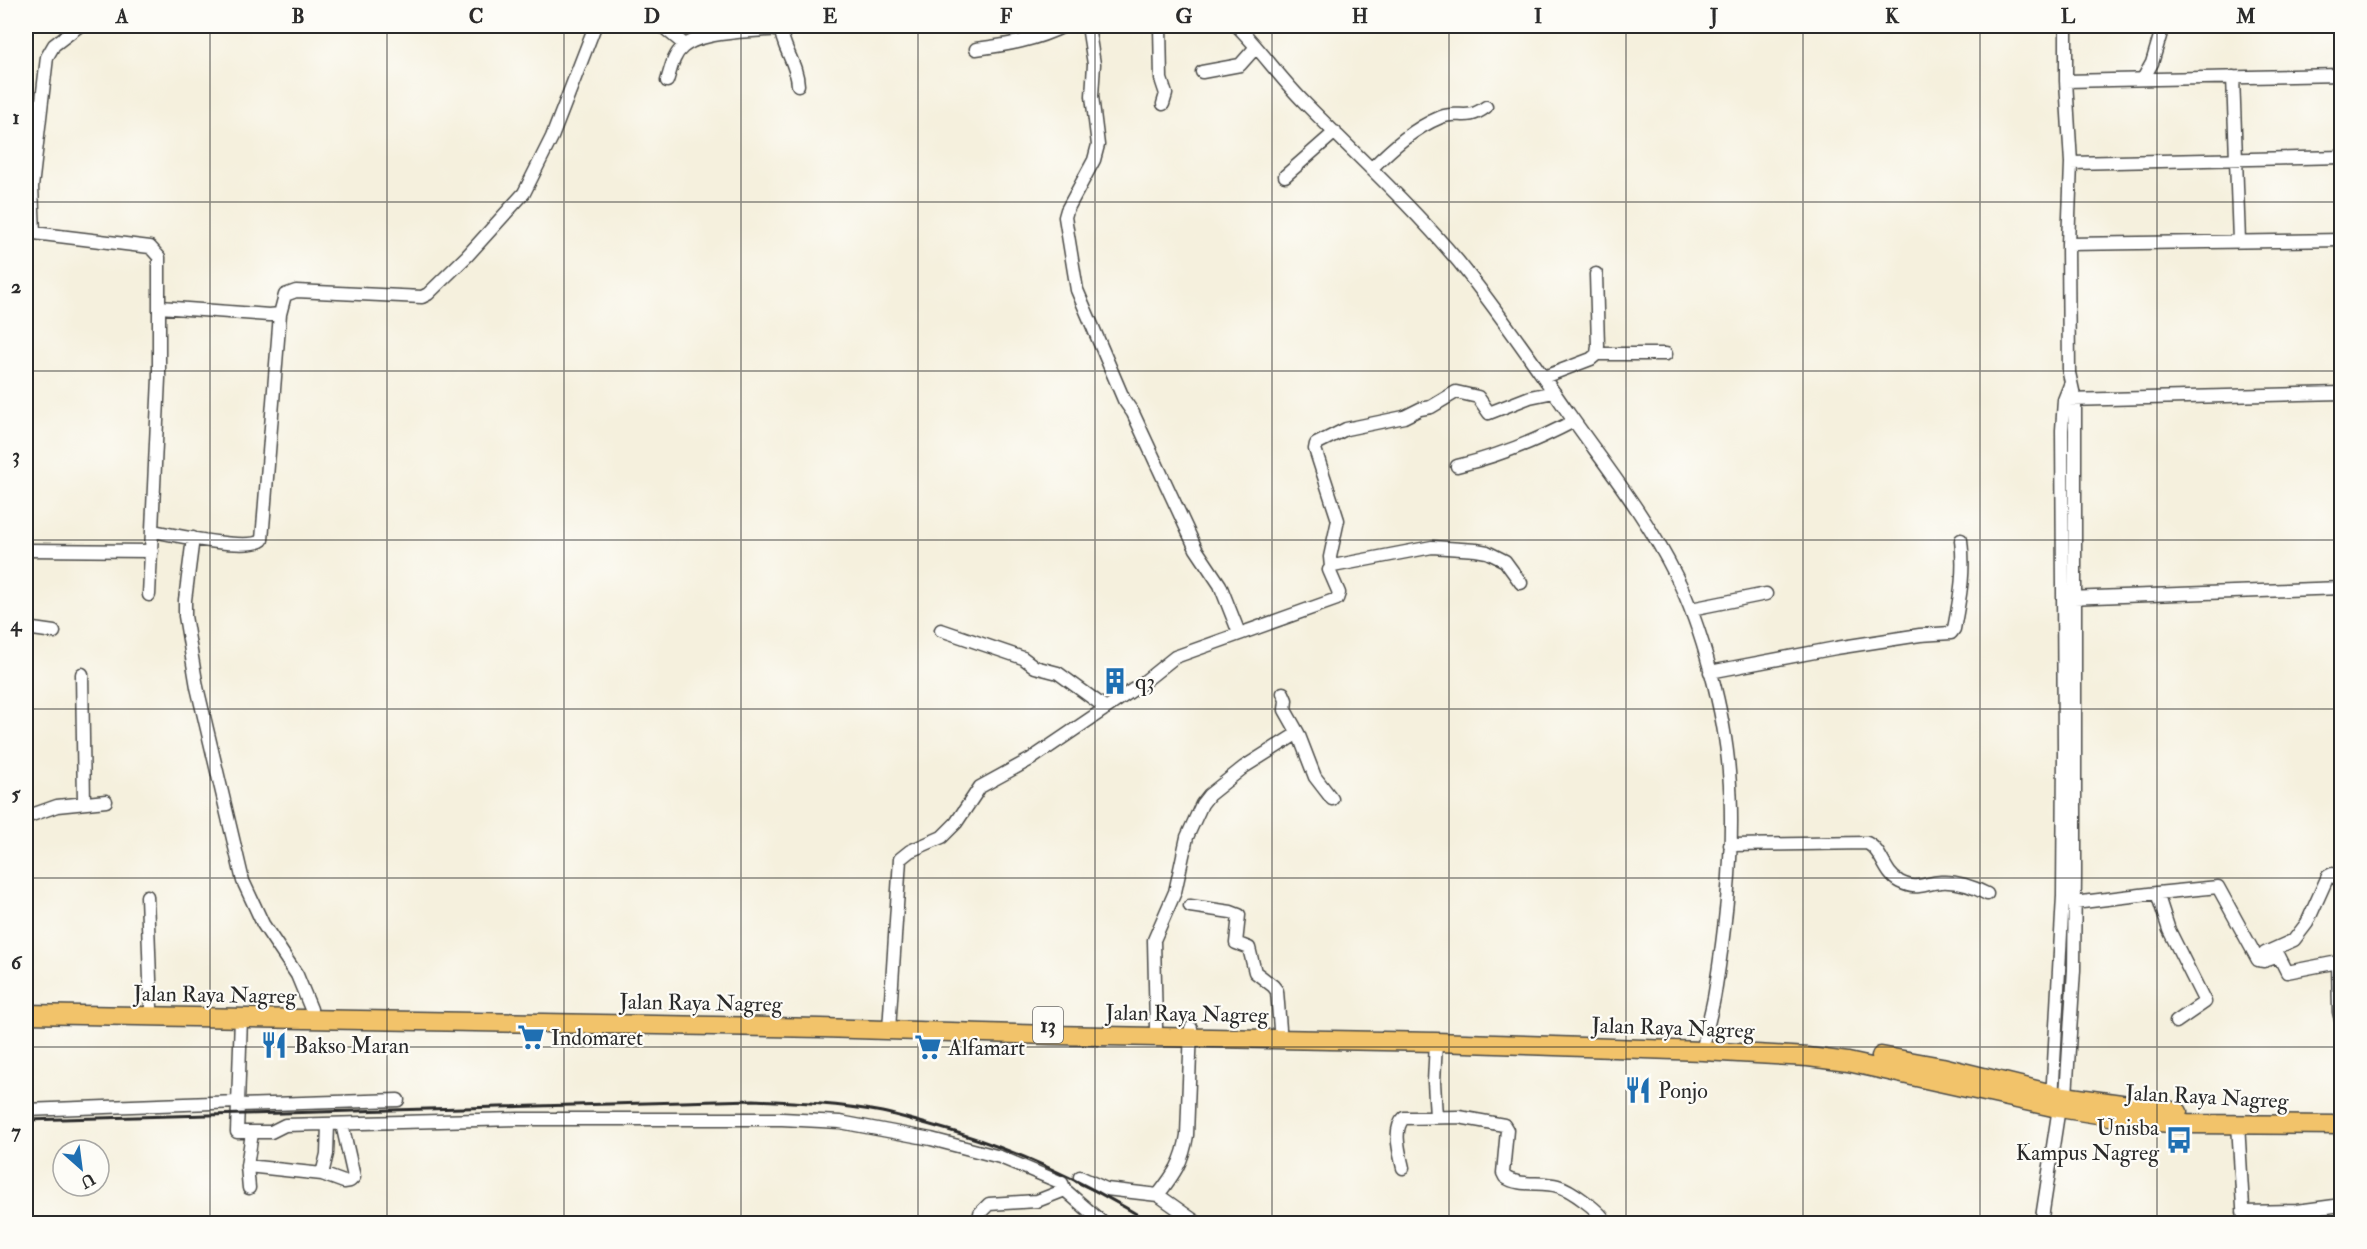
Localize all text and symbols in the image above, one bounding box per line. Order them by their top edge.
text: A [115,4,129,29]
text: B [291,4,305,29]
text: C [469,4,483,29]
text: D [644,4,660,29]
text: E [823,4,838,29]
text: F [1000,4,1013,29]
text: G [1176,4,1193,29]
text: H [1352,4,1368,29]
text: I [1534,4,1542,29]
text: J [1709,4,1718,29]
text: K [1885,4,1900,29]
text: L [2061,4,2076,29]
text: M [2235,4,2256,29]
text: 1 [12,105,20,130]
text: 2 [11,274,21,299]
text: 3 [12,443,20,468]
text: 4 [10,612,23,637]
building icon: q3 [1100,666,1130,696]
place label: q3 [1135,668,1155,696]
text: 5 [12,781,22,806]
text: 6 [11,950,23,975]
street label: Jalan Raya Nagreg [132,980,298,1010]
street label: Jalan Raya Nagreg [618,988,784,1018]
street label: Jalan Raya Nagreg [1104,999,1270,1029]
road number: 13 [1033,1007,1063,1043]
street label: Jalan Raya Nagreg [1590,1011,1756,1045]
supermarket icon: Indomaret [516,1022,546,1052]
place label: Indomaret [551,1024,643,1052]
restaurant icon: Bakso Maran [259,1030,289,1060]
place label: Bakso Maran [294,1032,409,1060]
supermarket icon: Alfamart [913,1032,943,1062]
place label: Alfamart [947,1034,1025,1062]
restaurant icon: Ponjo [1623,1075,1653,1105]
place label: Ponjo [1658,1077,1708,1105]
street label: Jalan Raya Nagreg [2124,1079,2290,1115]
place label: Unisba Kampus Nagreg [2016,1114,2160,1168]
text: 7 [11,1119,21,1144]
bus stop icon: Unisba Kampus Nagreg [2164,1125,2194,1155]
north arrow [51,1138,111,1198]
text: U [76,1168,98,1193]

